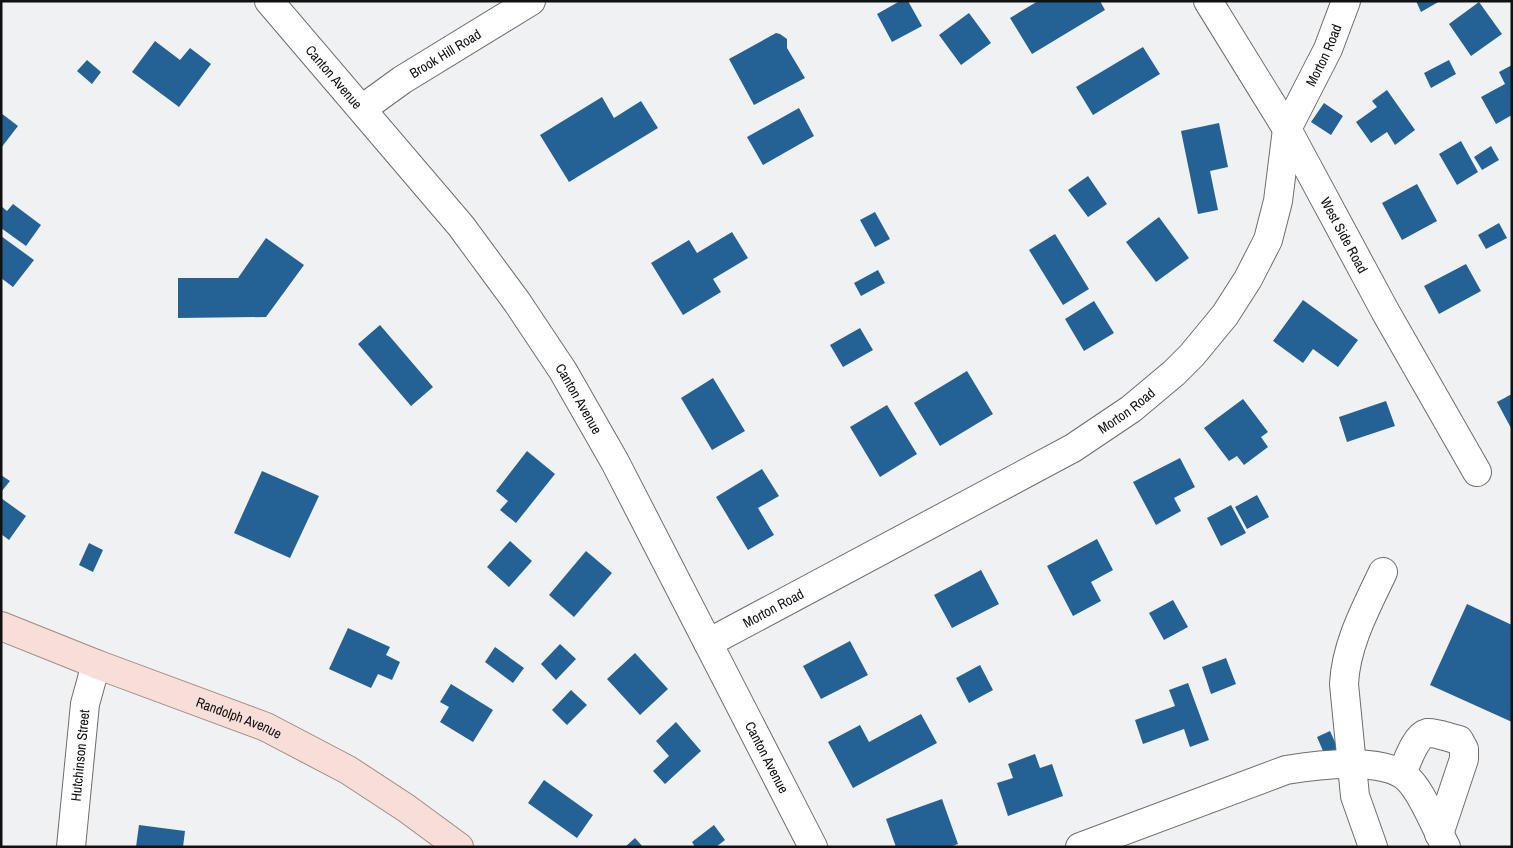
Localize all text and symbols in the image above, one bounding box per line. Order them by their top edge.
street label: Morton Road [1301,22,1346,89]
street label: Brook Hill Road [406,25,484,82]
street label: Canton Avenue [302,41,366,113]
street label: West Side Road [1316,194,1372,276]
street label: Canton Avenue [551,360,606,437]
street label: Morton Road [1094,384,1159,438]
street label: Morton Road [740,585,807,632]
street label: Randolph Avenue [194,693,285,743]
street label: Hutchinson Street [67,709,93,802]
street label: Canton Avenue [741,718,793,796]

